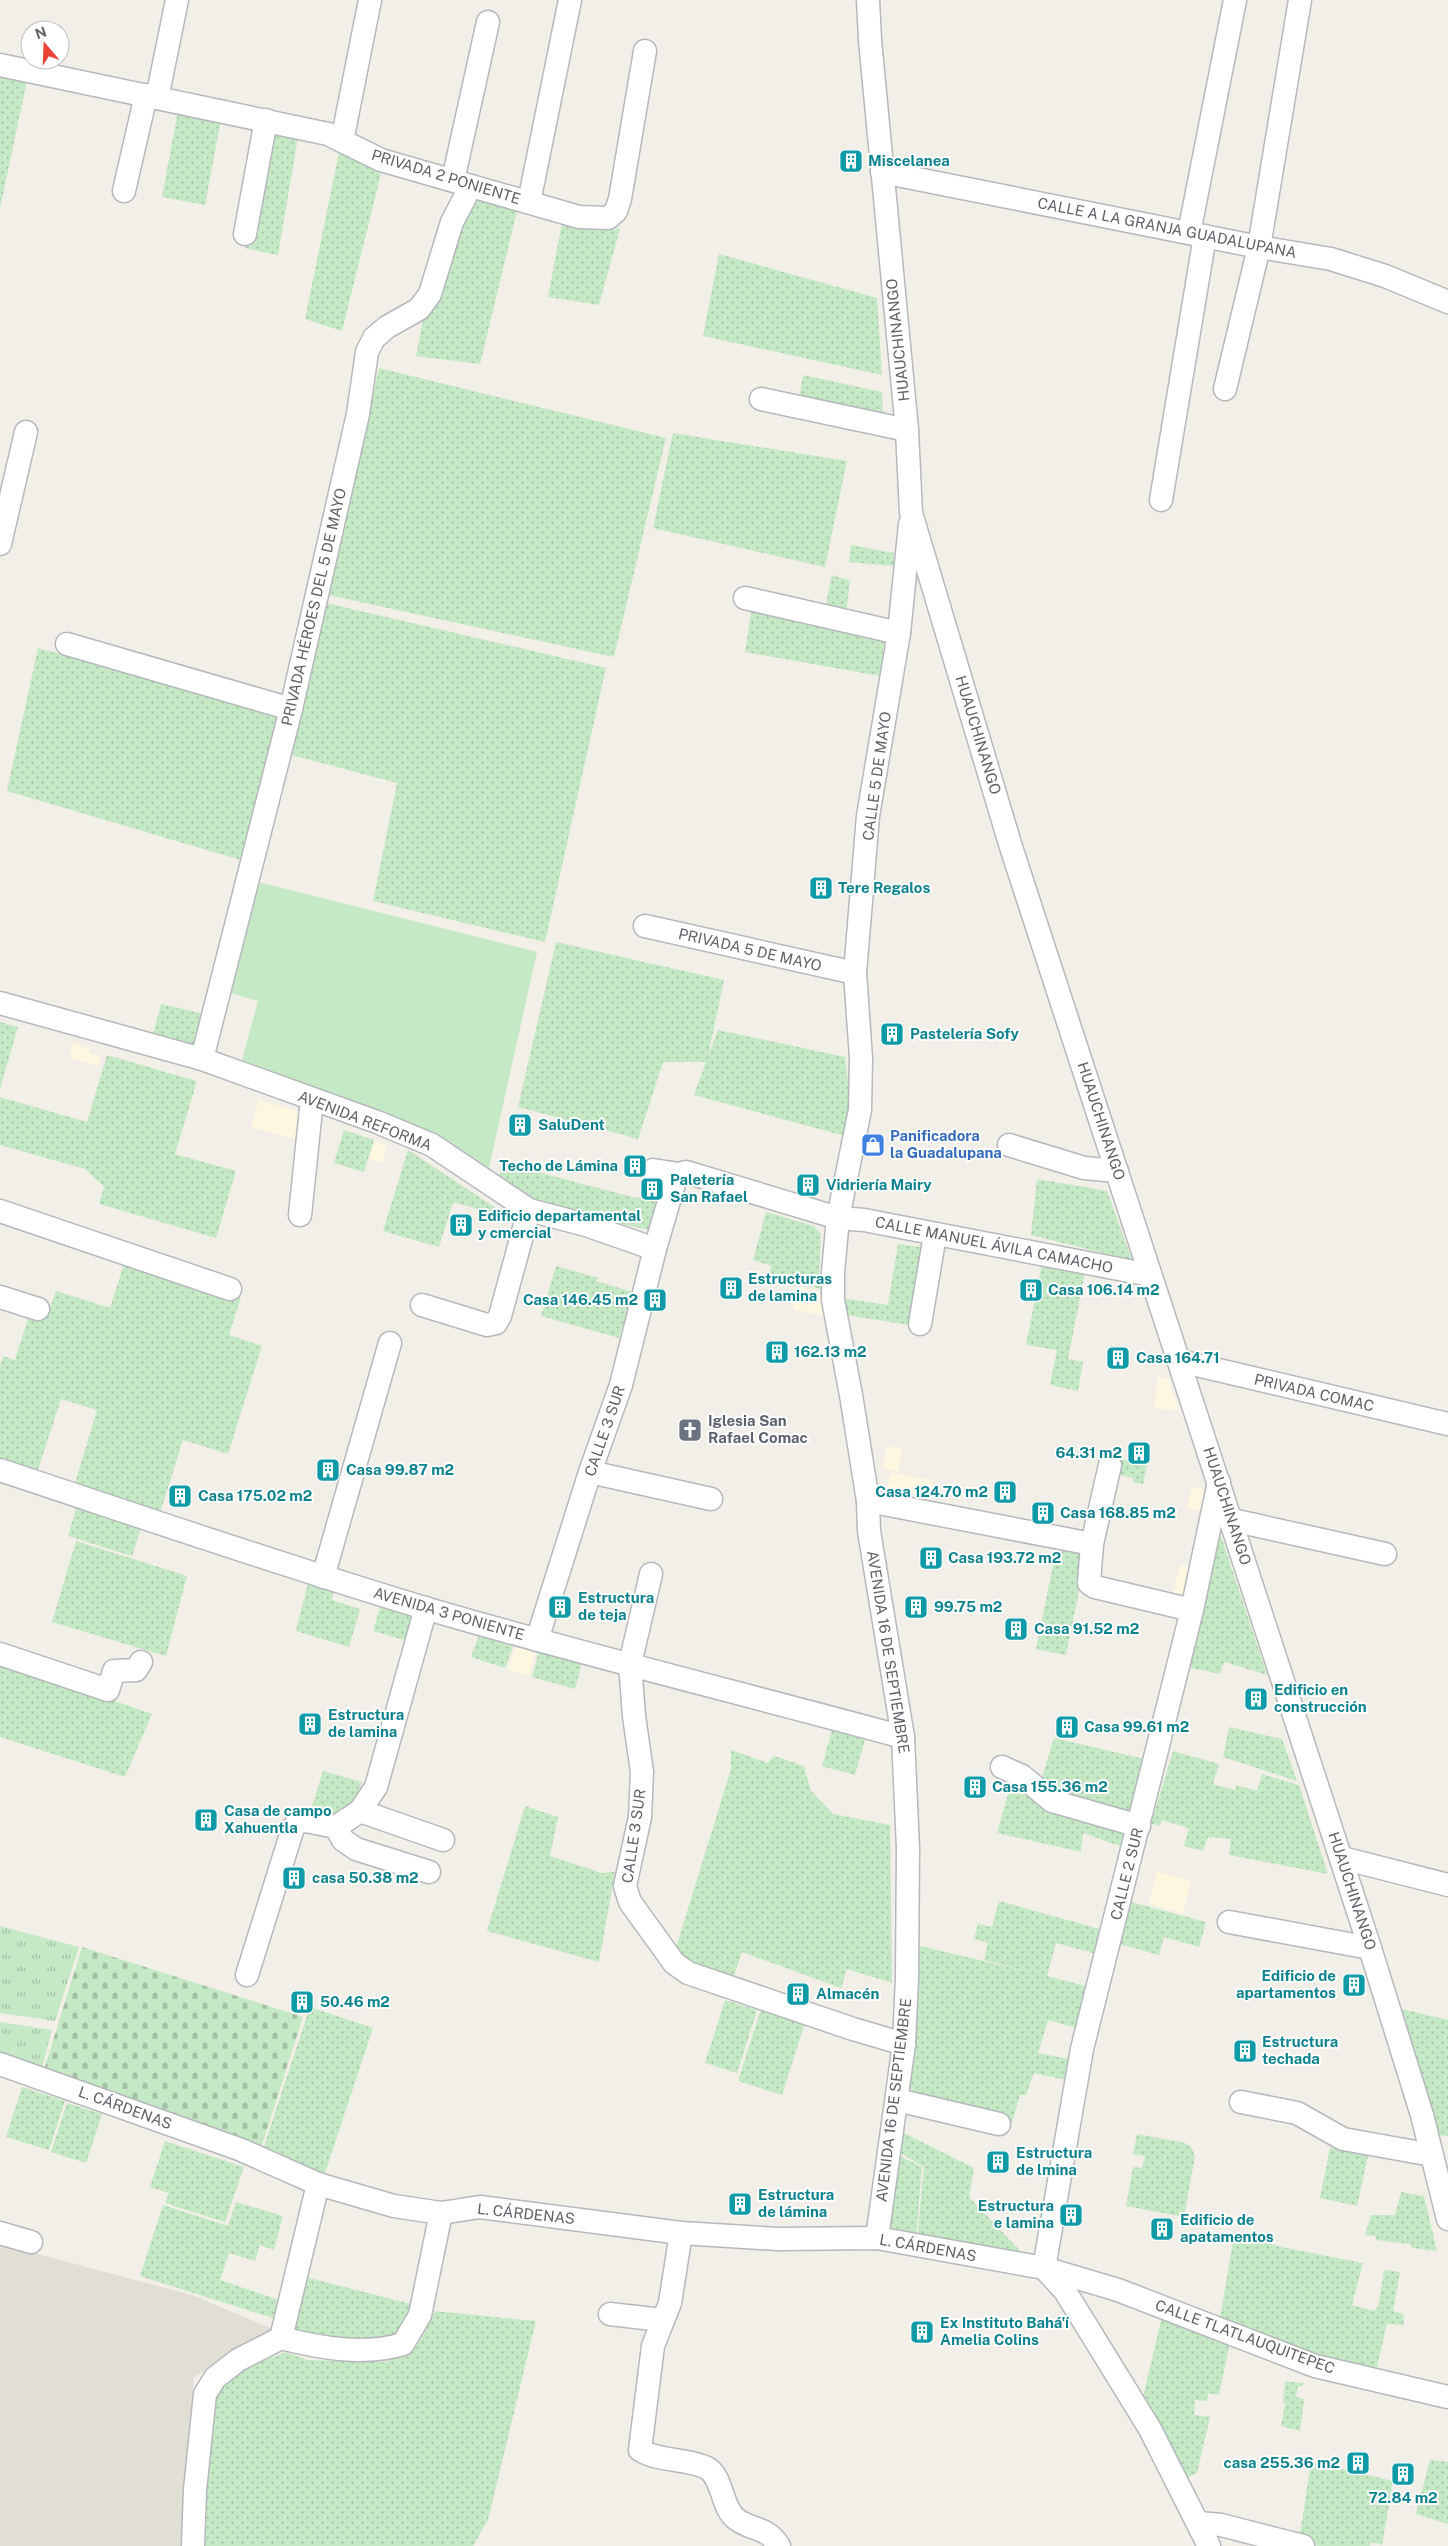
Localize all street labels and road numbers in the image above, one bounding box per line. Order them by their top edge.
street label: PRIVADA 2 PONIENTE [370,146,523,207]
street label: CALLE A LA GRANJA GUADALUPANA [1036,194,1298,261]
street label: HUAUCHINANGO [883,278,912,402]
street label: PRIVADA HÉROES DEL 5 DE MAYO [278,486,349,727]
street label: HUAUCHINANGO [952,673,1005,796]
street label: CALLE 5 DE MAYO [859,710,894,842]
street label: PRIVADA 5 DE MAYO [677,925,823,974]
street label: HUAUCHINANGO [1074,1060,1129,1182]
street label: AVENIDA REFORMA [296,1087,435,1154]
street label: CALLE MANUEL ÁVILA CAMACHO [874,1213,1114,1276]
street label: PRIVADA COMAC [1253,1370,1376,1415]
street label: CALLE 3 SUR [581,1383,628,1478]
street label: HUAUCHINANGO [1200,1445,1255,1567]
street label: AVENIDA 16 DE SEPTIEMBRE [864,1549,913,1755]
street label: AVENIDA 3 PONIENTE [372,1584,527,1643]
street label: CALLE 3 SUR [618,1788,649,1884]
street label: CALLE 2 SUR [1107,1826,1146,1922]
street label: HUAUCHINANGO [1325,1830,1380,1952]
street label: AVENIDA 16 DE SEPTIEMBRE [873,1997,914,2203]
street label: L. CÁRDENAS [76,2083,174,2132]
street label: L. CÁRDENAS [476,2200,576,2227]
street label: L. CÁRDENAS [878,2231,978,2264]
street label: CALLE TLATLAUQUITEPEC [1153,2296,1337,2377]

